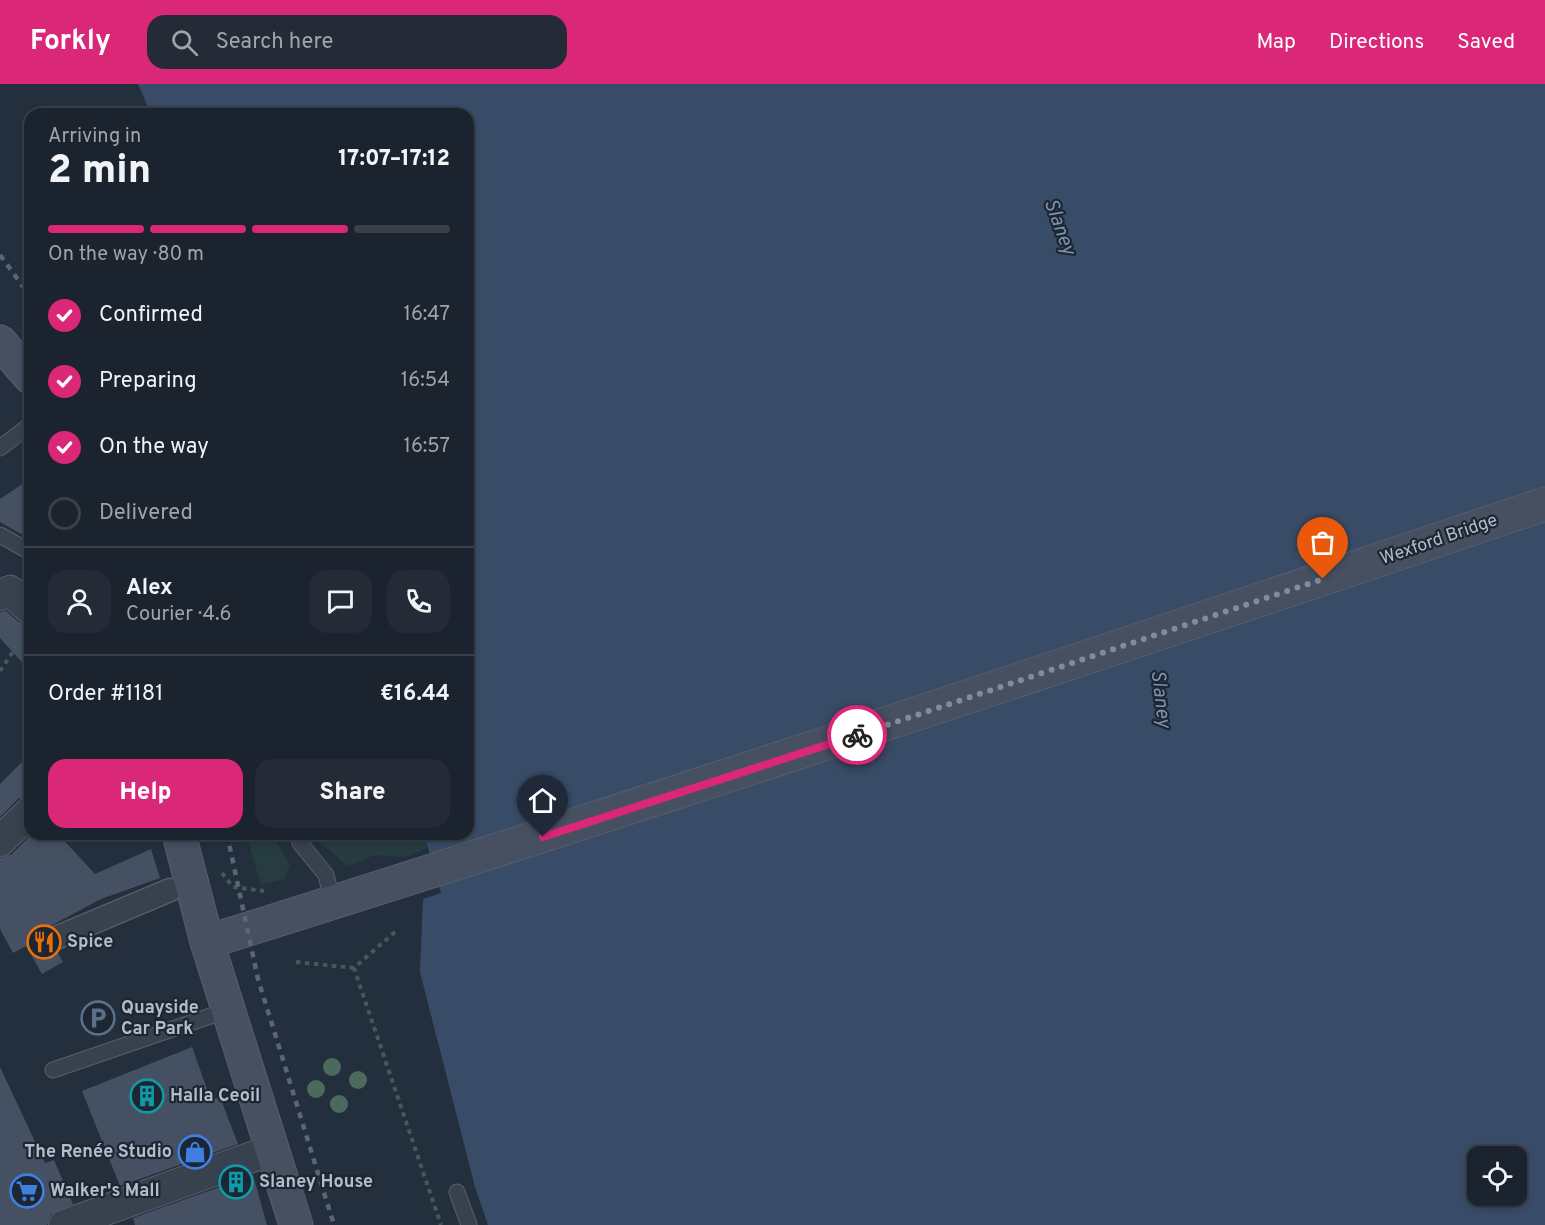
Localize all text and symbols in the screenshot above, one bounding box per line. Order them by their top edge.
search box [147,15,567,69]
text: Forkly [30,24,111,60]
icon: search [168,26,201,59]
text: Search here [216,29,333,56]
text: Map [1256,29,1296,56]
text: Directions [1329,29,1424,56]
text: Saved [1457,29,1515,56]
text: Arriving in [48,124,141,150]
text: 17:07–17:12 [338,146,450,173]
text: 2 min [48,148,151,197]
water label: Slaney [1037,195,1082,260]
text: On the way · 80 m [48,242,204,268]
icon: check [48,299,81,332]
text: Confirmed [99,302,203,329]
text: 16:47 [403,302,450,328]
icon: check [48,365,81,398]
text: Preparing [99,368,197,395]
text: 16:54 [401,368,450,394]
icon: check [48,431,81,464]
text: On the way [99,434,209,461]
text: 16:57 [403,434,450,460]
text: Delivered [99,500,193,527]
street label: Wexford Bridge [1377,509,1501,571]
pin [1297,517,1348,579]
icon: bag [1306,526,1339,559]
button: person [48,570,111,633]
button: chat [309,570,372,633]
button: phone [387,570,450,633]
text: Alex [126,575,173,602]
text: Courier · 4.6 [126,602,231,628]
water label: Slaney [1144,669,1177,731]
text: Order #1181 [48,681,163,708]
text: €16.44 [380,681,450,708]
courier [827,705,887,765]
icon: bike [841,719,874,752]
button: Help [48,759,243,828]
button: Share [255,759,450,828]
pin [517,775,568,837]
icon: home [526,784,559,817]
restaurant icon: Spice [26,924,62,960]
place label: Spice [67,931,113,954]
place label: Quayside Car Park [121,997,199,1041]
parking icon: Quayside Car Park [80,1000,116,1036]
building icon: Halla Ceoil [129,1078,165,1114]
place label: Halla Ceoil [170,1085,260,1108]
shop icon: The Renée Studio [177,1134,213,1170]
place label: The Renée Studio [24,1141,172,1164]
map controls [1467,1146,1527,1206]
button: locate [1467,1146,1527,1206]
building icon: Slaney House [218,1164,254,1200]
place label: Slaney House [259,1171,373,1194]
supermarket icon: Walker's Mall [9,1173,45,1209]
place label: Walker's Mall [50,1180,160,1203]

